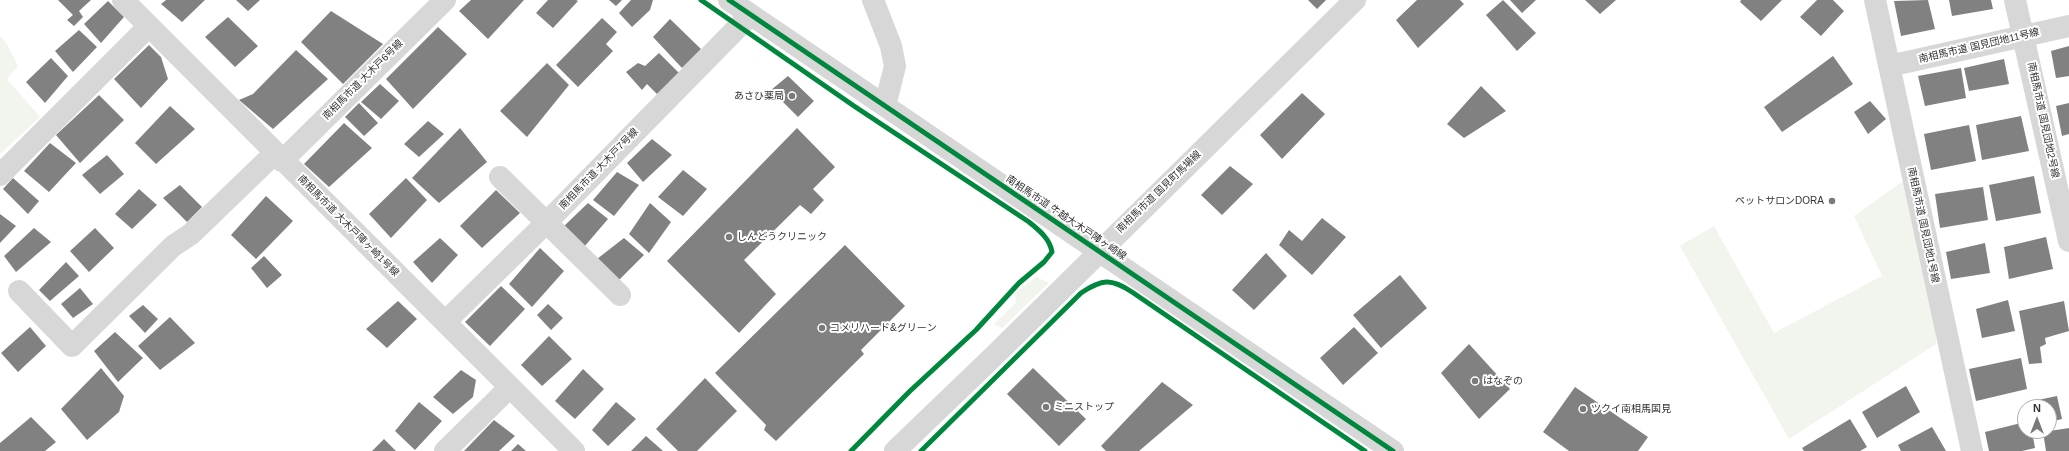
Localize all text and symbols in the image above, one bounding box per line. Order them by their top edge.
street label: 南相馬市道 国見団地11号線 [1918,26,2040,66]
street label: 南相馬市道 大木戸6号線 [320,37,406,123]
street label: 南相馬市道 国見団地2号線 [2025,61,2061,179]
place label: あさひ薬局 [734,90,784,102]
marker: あさひ薬局 [787,91,797,101]
street label: 南相馬市道 大木戸7号線 [557,126,641,212]
street label: 南相馬市道 国見町馬場線 [1114,149,1204,235]
street label: 南相馬市道 国見団地1号線 [1905,166,1941,284]
street label: 南相馬市道 大木戸陣ヶ崎1号線 [295,173,401,279]
street label: 南相馬市道 牛越大木戸陣ヶ崎線 [1003,173,1129,263]
place label: ペットサロンDORA [1735,195,1824,207]
marker: ペットサロンDORA [1827,196,1837,206]
place label: しんどうクリニック [737,231,827,243]
marker: しんどうクリニック [724,232,734,242]
place label: コメリハード&グリーン [830,322,937,334]
marker: コメリハード&グリーン [817,323,827,333]
place label: はなぞの [1483,375,1523,387]
marker: はなぞの [1470,376,1480,386]
north arrow [2017,399,2057,439]
place label: ミニストップ [1054,401,1114,413]
marker: ミニストップ [1041,402,1051,412]
text: N [2033,402,2041,414]
place label: ツクイ南相馬国見 [1591,403,1671,415]
marker: ツクイ南相馬国見 [1578,404,1588,414]

